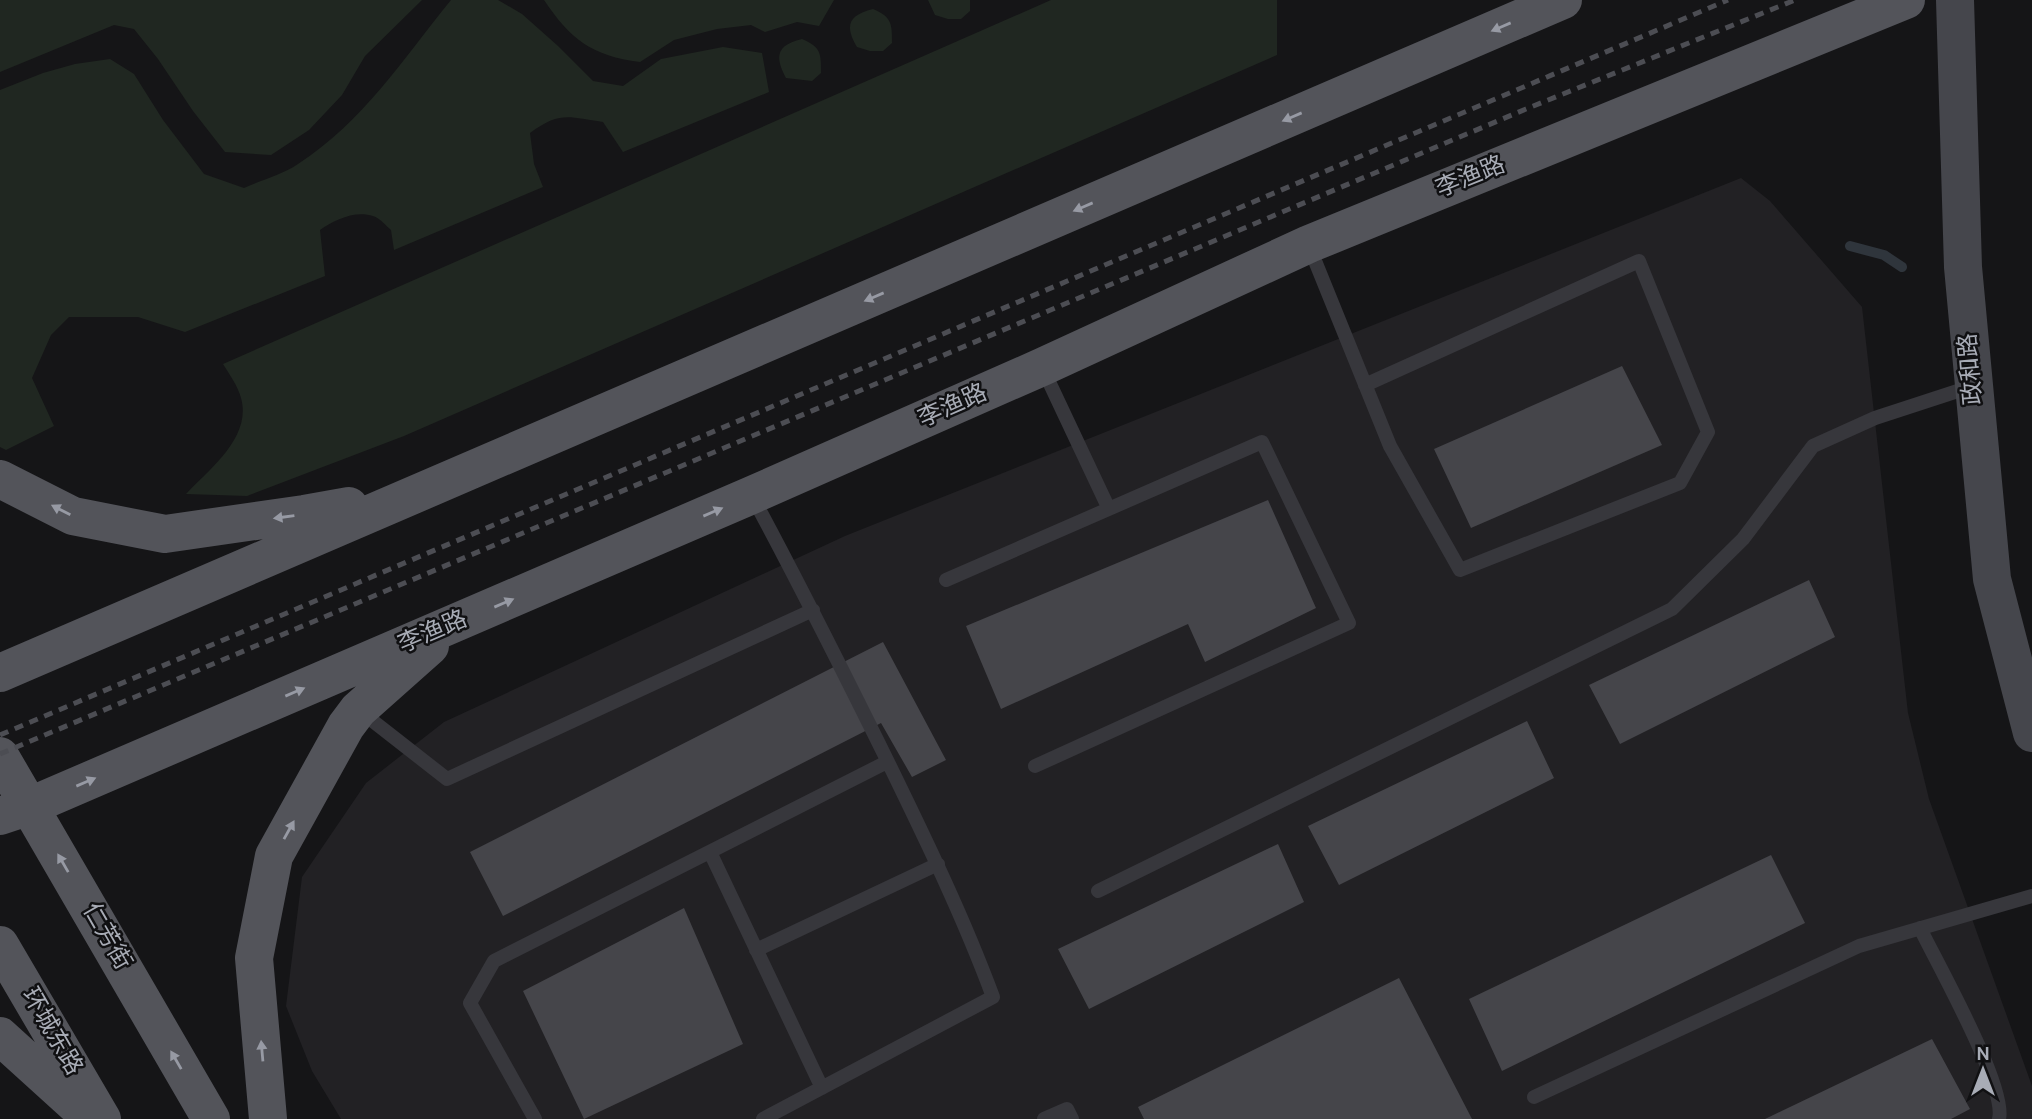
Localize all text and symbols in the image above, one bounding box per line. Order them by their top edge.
one-way arrow [1490,22,1511,33]
one-way arrow [1281,112,1302,123]
street label: 李渔路 [1432,151,1510,205]
one-way arrow [1072,202,1093,213]
one-way arrow [863,292,884,303]
street label: 政和路 [1954,332,1990,406]
street label: 李渔路 [914,379,992,435]
one-way arrow [51,504,71,515]
one-way arrow [703,507,724,518]
one-way arrow [273,512,295,523]
one-way arrow [494,597,515,608]
street label: 李渔路 [394,605,472,661]
one-way arrow [285,686,305,698]
one-way arrow [76,776,96,788]
one-way arrow [283,820,295,839]
one-way arrow [57,853,69,873]
street label: 仁芳街 [75,898,137,976]
street label: 环城东路 [14,983,88,1081]
north arrow [1948,1035,2018,1105]
one-way arrow [256,1040,267,1062]
text: N [1976,1043,1990,1067]
one-way arrow [171,1050,183,1070]

